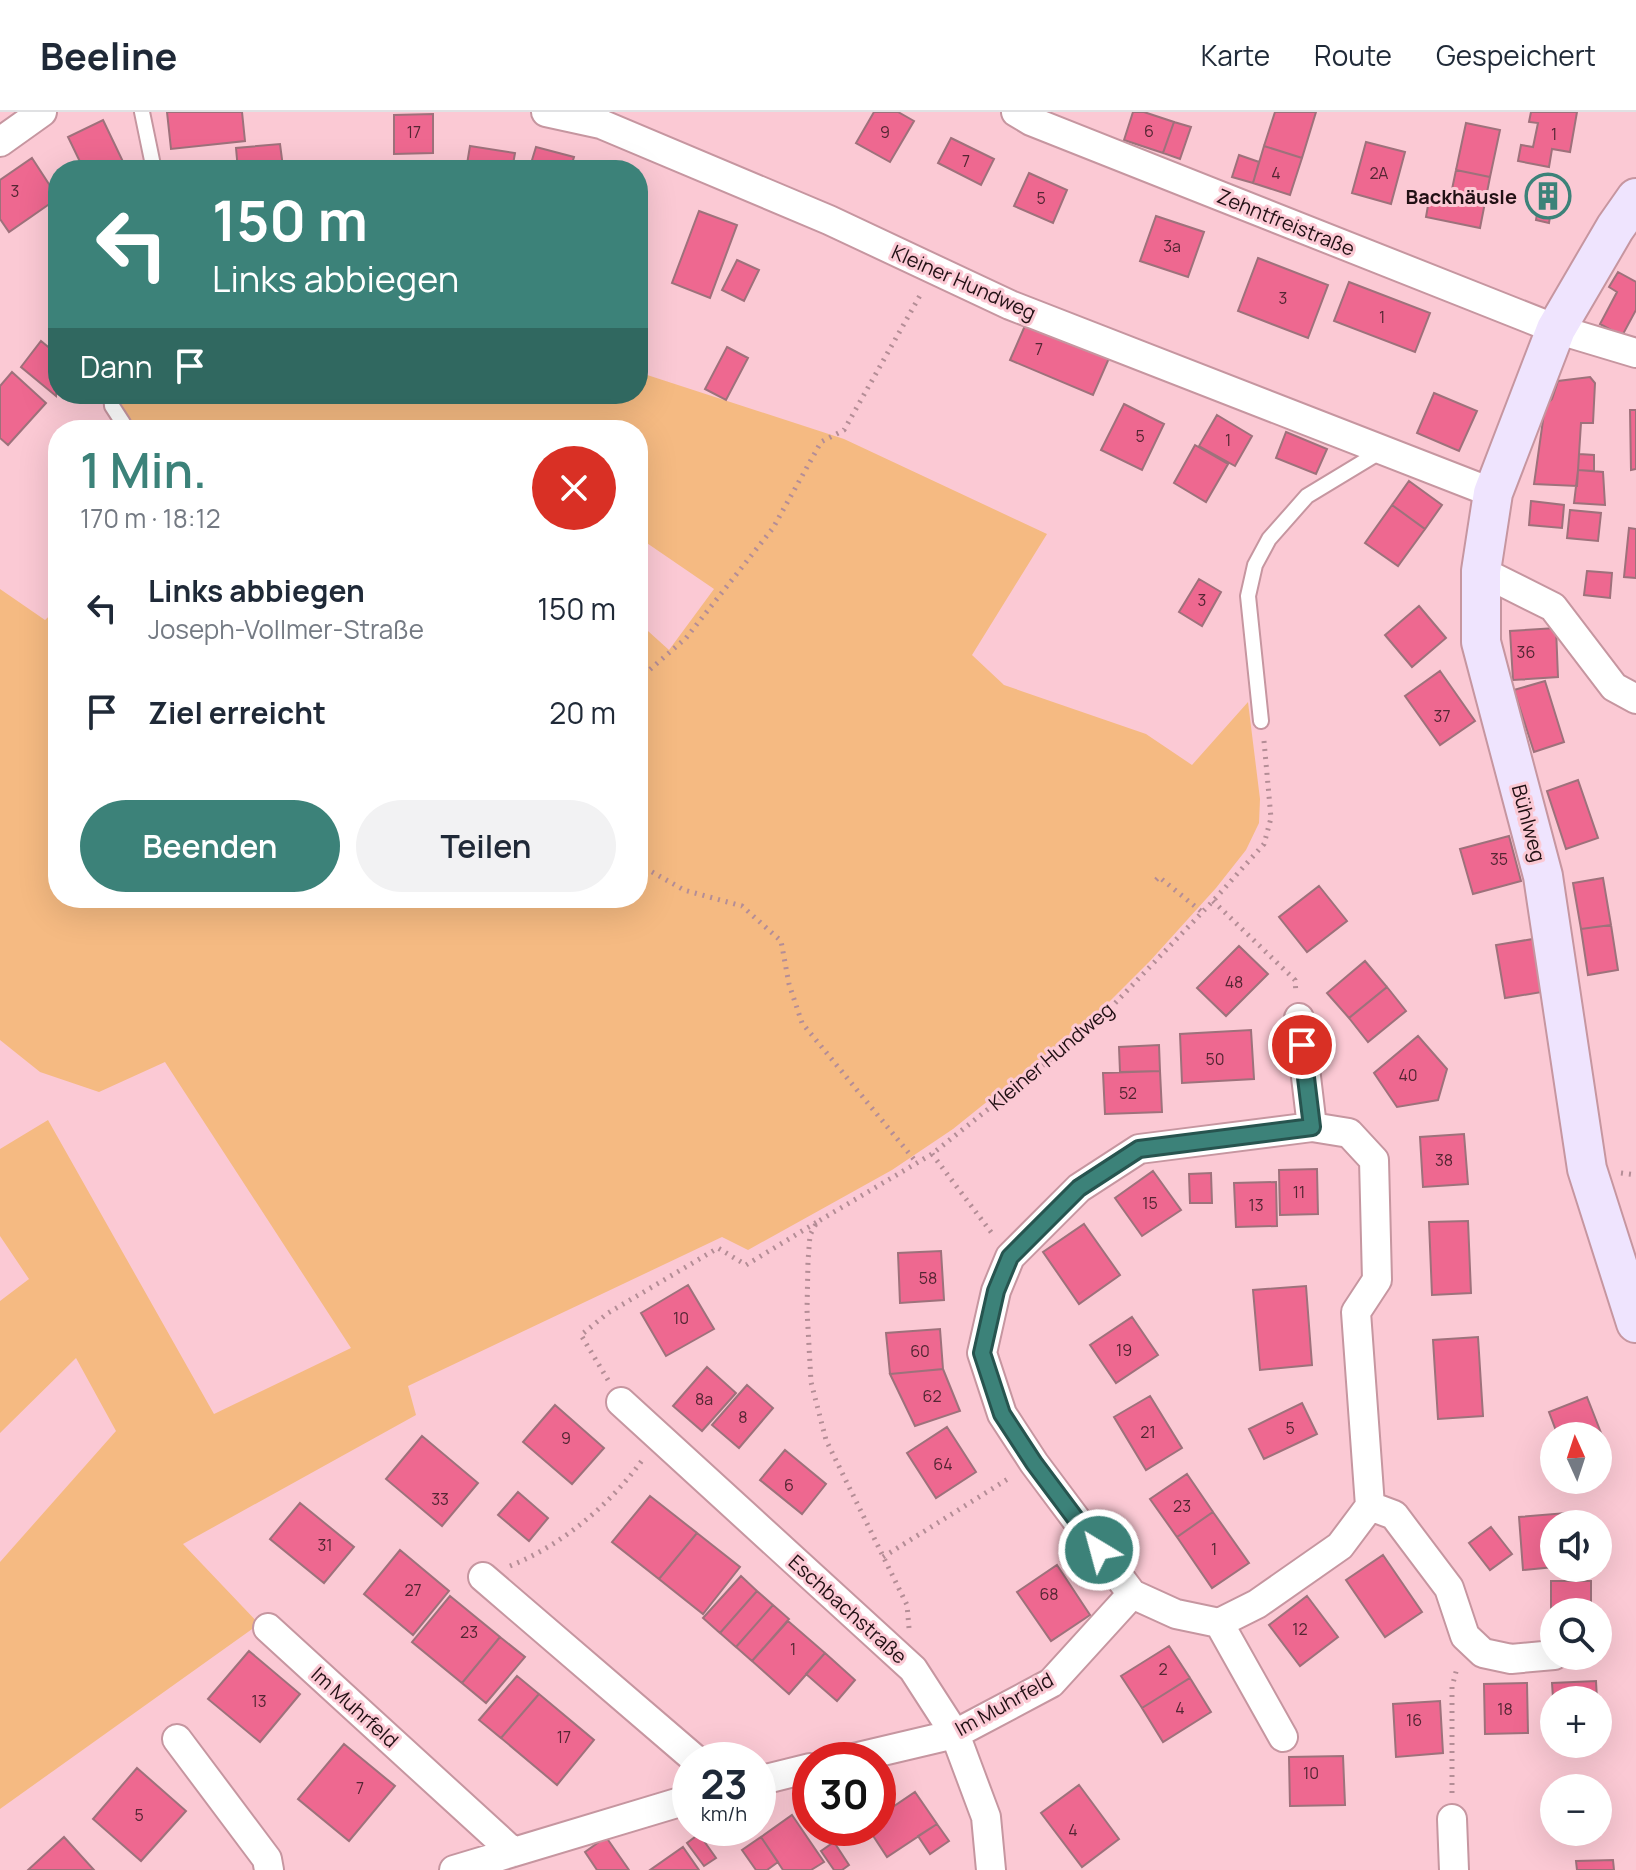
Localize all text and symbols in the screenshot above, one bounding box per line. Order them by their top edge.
text: Beeline [40,29,177,81]
text: Karte [1201,36,1270,74]
text: Route [1314,36,1392,74]
text: Gespeichert [1436,36,1596,74]
house number: 6 [1144,120,1154,142]
house number: 17 [407,121,421,143]
house number: 9 [880,121,890,143]
house number: 1 [1551,123,1557,145]
house number: 7 [962,150,970,172]
house number: 4 [1271,162,1281,184]
house number: 2A [1370,162,1388,184]
building icon: Backhäusle [1524,172,1572,220]
house number: 3 [11,180,19,202]
text: 150 m [212,181,368,258]
street label: Zehntfreistraße [1213,182,1359,262]
place label: Backhäusle [1406,183,1517,210]
house number: 5 [1036,187,1046,209]
icon: left [80,192,184,296]
house number: 3a [1163,235,1181,257]
street label: Kleiner Hundweg [888,238,1040,326]
text: Links abbiegen [212,254,459,303]
house number: 3 [1279,287,1287,309]
house number: 1 [1379,306,1385,328]
house number: 7 [1035,338,1043,360]
icon: arrive [168,344,212,388]
text: Dann [80,346,152,387]
house number: 5 [1135,425,1145,447]
house number: 1 [1225,429,1231,451]
text: 1 Min. [80,437,207,502]
button: close [532,446,616,530]
text: 170 m · 18:12 [80,500,221,536]
text: Links abbiegen [148,570,365,611]
icon: left [80,586,124,630]
text: 150 m [537,588,616,629]
house number: 3 [1198,589,1206,611]
text: Joseph-Vollmer-Straße [148,611,424,647]
house number: 36 [1517,641,1535,663]
icon: arrive [80,690,124,734]
text: Ziel erreicht [148,692,326,733]
text: 20 m [549,692,616,733]
house number: 37 [1434,705,1450,727]
street label: Bühlweg [1506,781,1552,865]
button: Beenden [80,800,340,892]
button: Teilen [356,800,616,892]
house number: 35 [1490,848,1508,870]
house number: 48 [1225,971,1243,993]
street label: Kleiner Hundweg [983,996,1119,1116]
pin [1268,1011,1336,1079]
icon: arrive [1280,1023,1324,1067]
house number: 50 [1206,1048,1225,1070]
house number: 40 [1398,1064,1418,1086]
house number: 52 [1119,1082,1137,1104]
house number: 38 [1435,1149,1453,1171]
house number: 11 [1293,1181,1305,1203]
house number: 15 [1142,1192,1158,1214]
house number: 13 [1248,1194,1264,1216]
house number: 58 [919,1267,937,1289]
house number: 10 [673,1307,689,1329]
house number: 19 [1116,1339,1132,1361]
house number: 60 [910,1340,930,1362]
house number: 62 [922,1385,942,1407]
house number: 8a [695,1388,713,1410]
house number: 8 [738,1406,748,1428]
house number: 5 [1285,1417,1295,1439]
house number: 21 [1140,1421,1156,1443]
north arrow [1540,1422,1612,1494]
map controls [1540,1422,1612,1846]
house number: 9 [561,1427,571,1449]
house number: 64 [933,1453,953,1475]
house number: 6 [784,1474,794,1496]
house number: 33 [431,1488,449,1510]
house number: 23 [1173,1495,1191,1517]
position arrow [1057,1508,1141,1592]
button: sound [1540,1510,1612,1582]
house number: 31 [317,1534,333,1556]
house number: 1 [1211,1538,1217,1560]
street label: Eschbachstraße [783,1549,913,1669]
house number: 27 [404,1579,422,1601]
house number: 68 [1039,1583,1059,1605]
button: search [1540,1598,1612,1670]
house number: 12 [1292,1618,1308,1640]
house number: 23 [460,1621,478,1643]
house number: 1 [790,1638,796,1660]
house number: 2 [1158,1658,1168,1680]
street label: Im Muhrfeld [306,1661,404,1753]
street label: Im Muhrfeld [950,1666,1058,1742]
button: + [1540,1686,1612,1758]
house number: 13 [251,1690,267,1712]
house number: 4 [1175,1697,1185,1719]
house number: 18 [1497,1698,1513,1720]
house number: 16 [1406,1709,1422,1731]
house number: 17 [557,1726,571,1748]
speed limit sign: 30 [792,1742,896,1846]
text: 23 [700,1756,748,1811]
house number: 10 [1303,1762,1319,1784]
button: − [1540,1774,1612,1846]
house number: 7 [356,1777,364,1799]
text: km/h [701,1800,747,1827]
house number: 5 [134,1804,144,1826]
house number: 4 [1068,1819,1078,1841]

